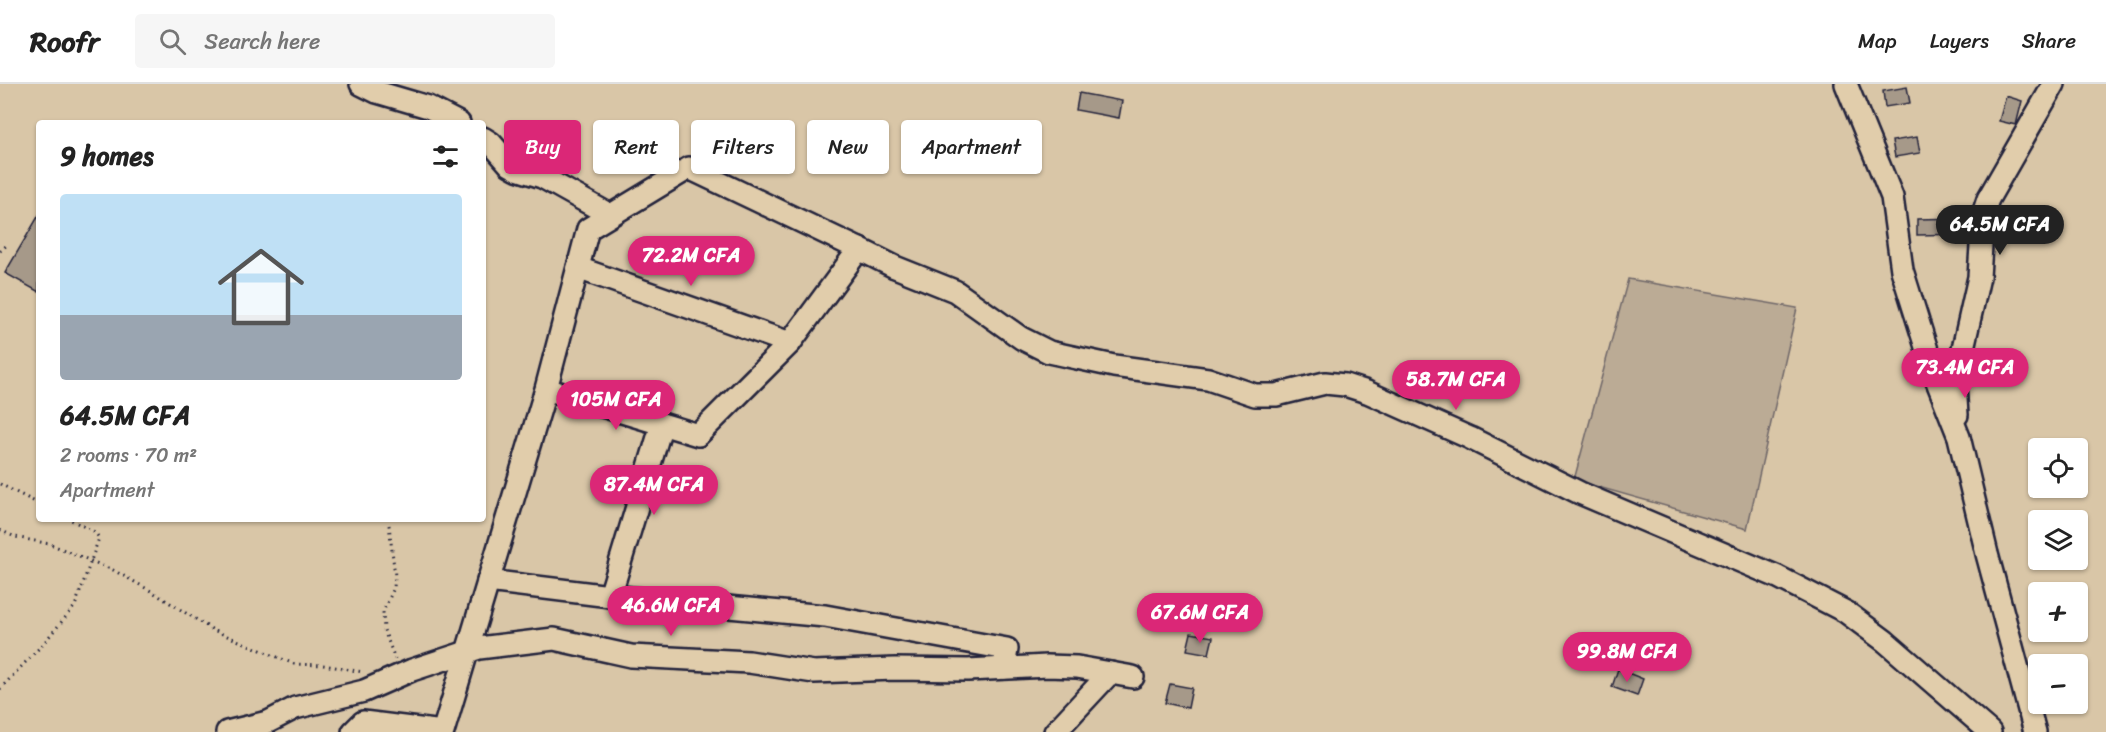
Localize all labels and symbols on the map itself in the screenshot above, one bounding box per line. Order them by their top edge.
pin: 64.5M CFA [1931,205,2069,256]
pin: 72.2M CFA [622,236,760,287]
pin: 73.4M CFA [1896,348,2034,399]
pin: 58.7M CFA [1387,360,1525,411]
pin: 105M CFA [554,380,678,431]
pin: 87.4M CFA [585,465,723,516]
pin: 46.6M CFA [602,586,740,637]
pin: 67.6M CFA [1131,593,1269,644]
pin: 99.8M CFA [1558,632,1696,683]

